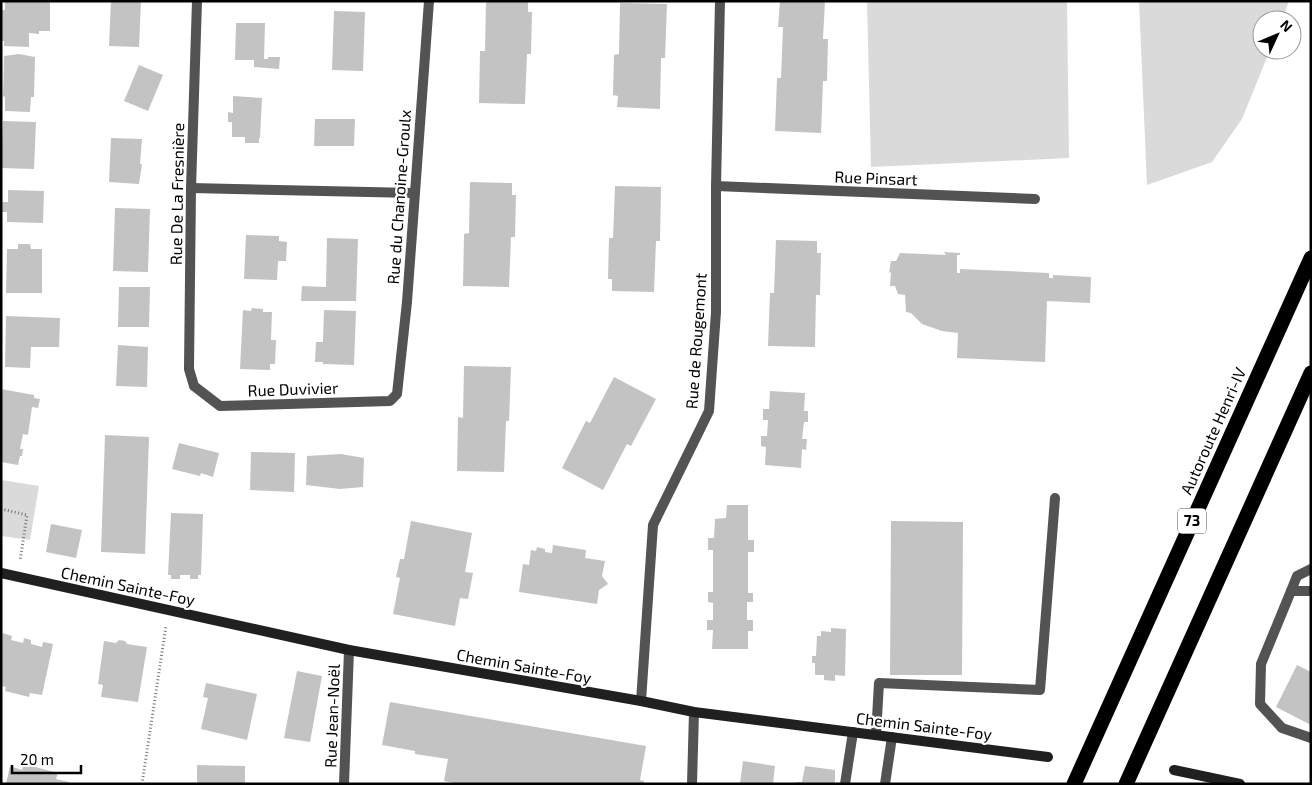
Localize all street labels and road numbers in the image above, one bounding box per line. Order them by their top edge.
street label: Rue du Chanoine-Groulx [383,108,414,285]
street label: Rue De La Fresnière [166,123,187,265]
street label: Rue Pinsart [834,167,918,188]
street label: Rue de Rougemont [681,272,710,410]
street label: Autoroute Henri-IV [1176,364,1249,497]
street label: Rue Duvivier [247,377,339,400]
road number: 73 [1178,508,1206,534]
street label: Chemin Sainte-Foy [59,562,197,609]
street label: Chemin Sainte-Foy [455,644,594,687]
street label: Rue Jean-Noël [320,664,343,768]
street label: Chemin Sainte-Foy [855,708,994,743]

